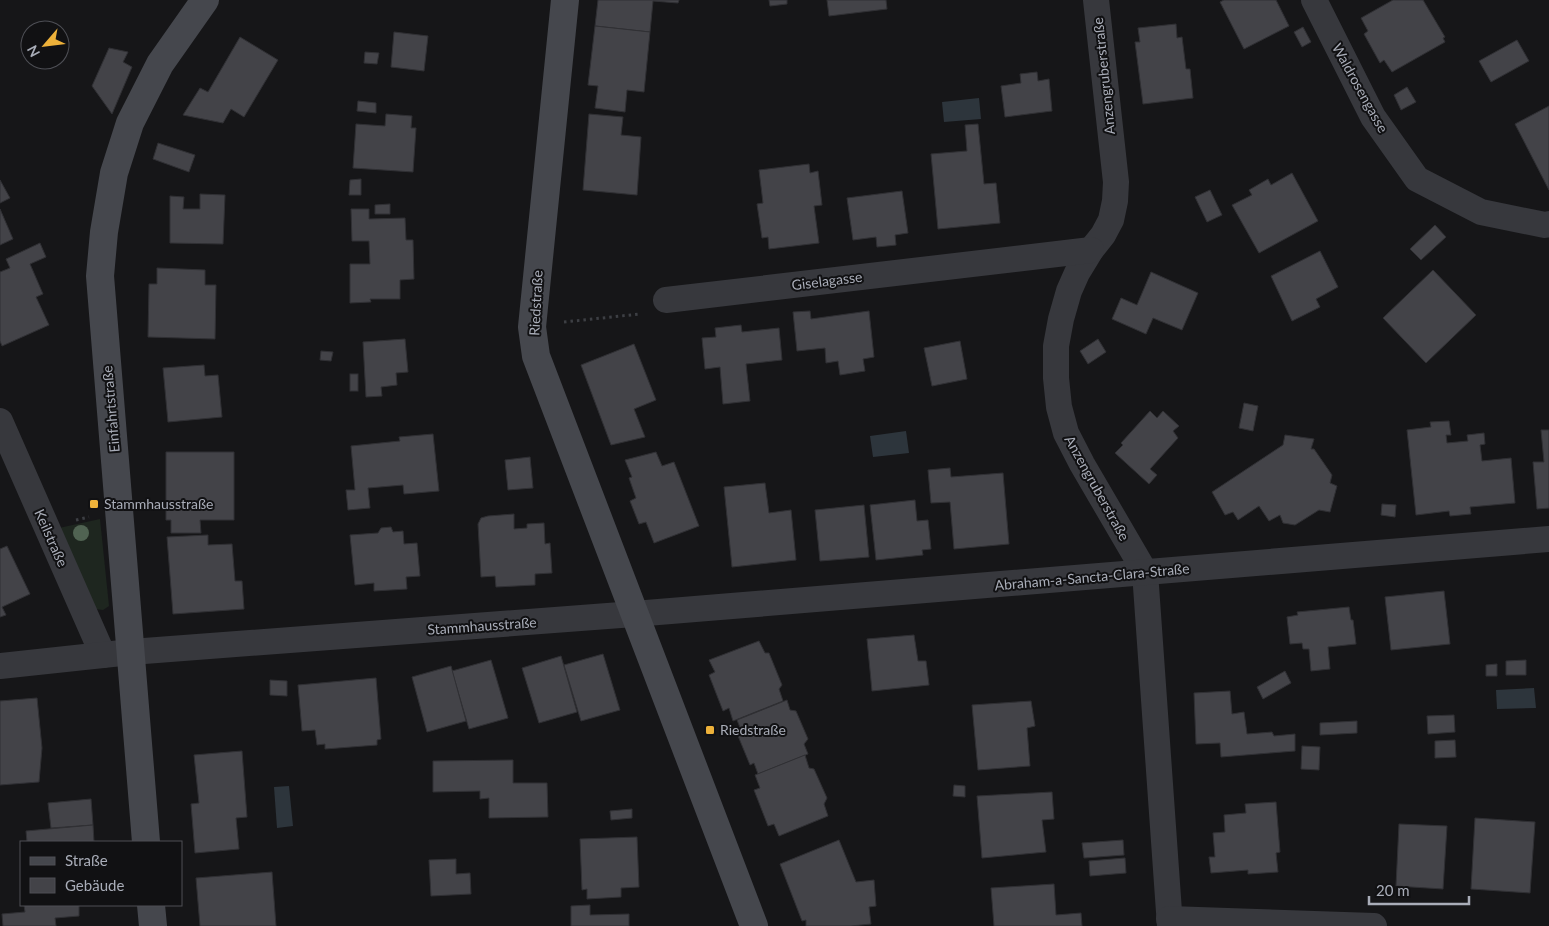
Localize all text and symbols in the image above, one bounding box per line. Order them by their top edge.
street label: Anzengruberstraße [1089,17,1118,135]
north arrow [20,20,70,70]
street label: Waldrosengasse [1329,40,1392,135]
text: N [23,43,43,60]
street label: Giselagasse [791,268,863,293]
street label: Riedstraße [525,270,546,336]
street label: Einfahrtstraße [98,365,123,453]
street label: Anzengruberstraße [1061,432,1133,543]
place label: Stammhausstraße [104,495,213,512]
marker: Stammhausstraße [88,498,100,510]
street label: Keilstraße [31,506,72,569]
street label: Abraham-a-Sancta-Clara-Straße [994,560,1190,593]
street label: Stammhausstraße [427,613,537,638]
place label: Riedstraße [720,721,786,738]
marker: Riedstraße [704,724,716,736]
legend [20,841,182,906]
text: Straße [65,851,108,869]
scale bar [1369,874,1469,906]
text: Gebäude [65,876,124,894]
text: 20 m [1376,881,1410,899]

